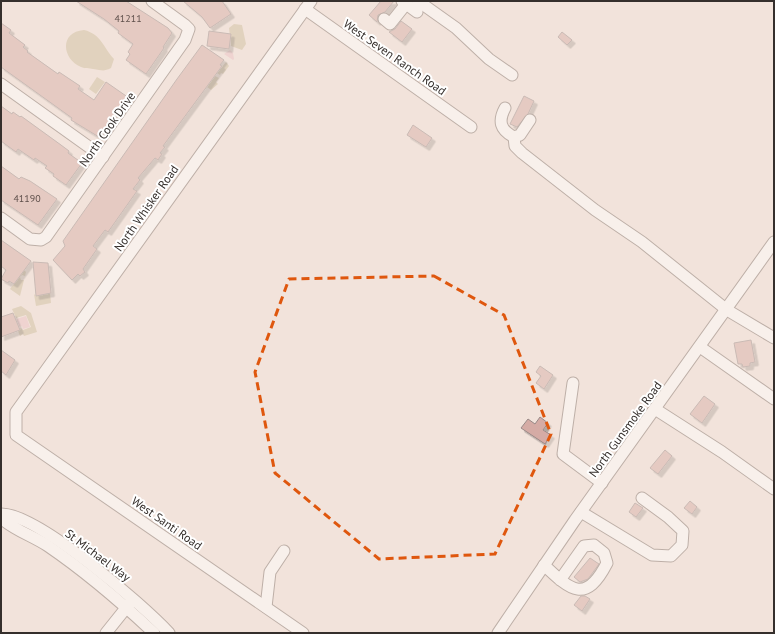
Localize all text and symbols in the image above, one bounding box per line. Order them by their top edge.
house number: 41211 [114,12,142,25]
street label: West Seven Ranch Road [341,16,449,98]
street label: North Cook Drive [76,89,138,169]
street label: North Whisker Road [111,162,181,254]
house number: 41190 [13,192,41,205]
street label: North Gunsmoke Road [585,378,665,480]
street label: West Santi Road [129,493,205,553]
street label: St Michael Way [62,526,134,585]

